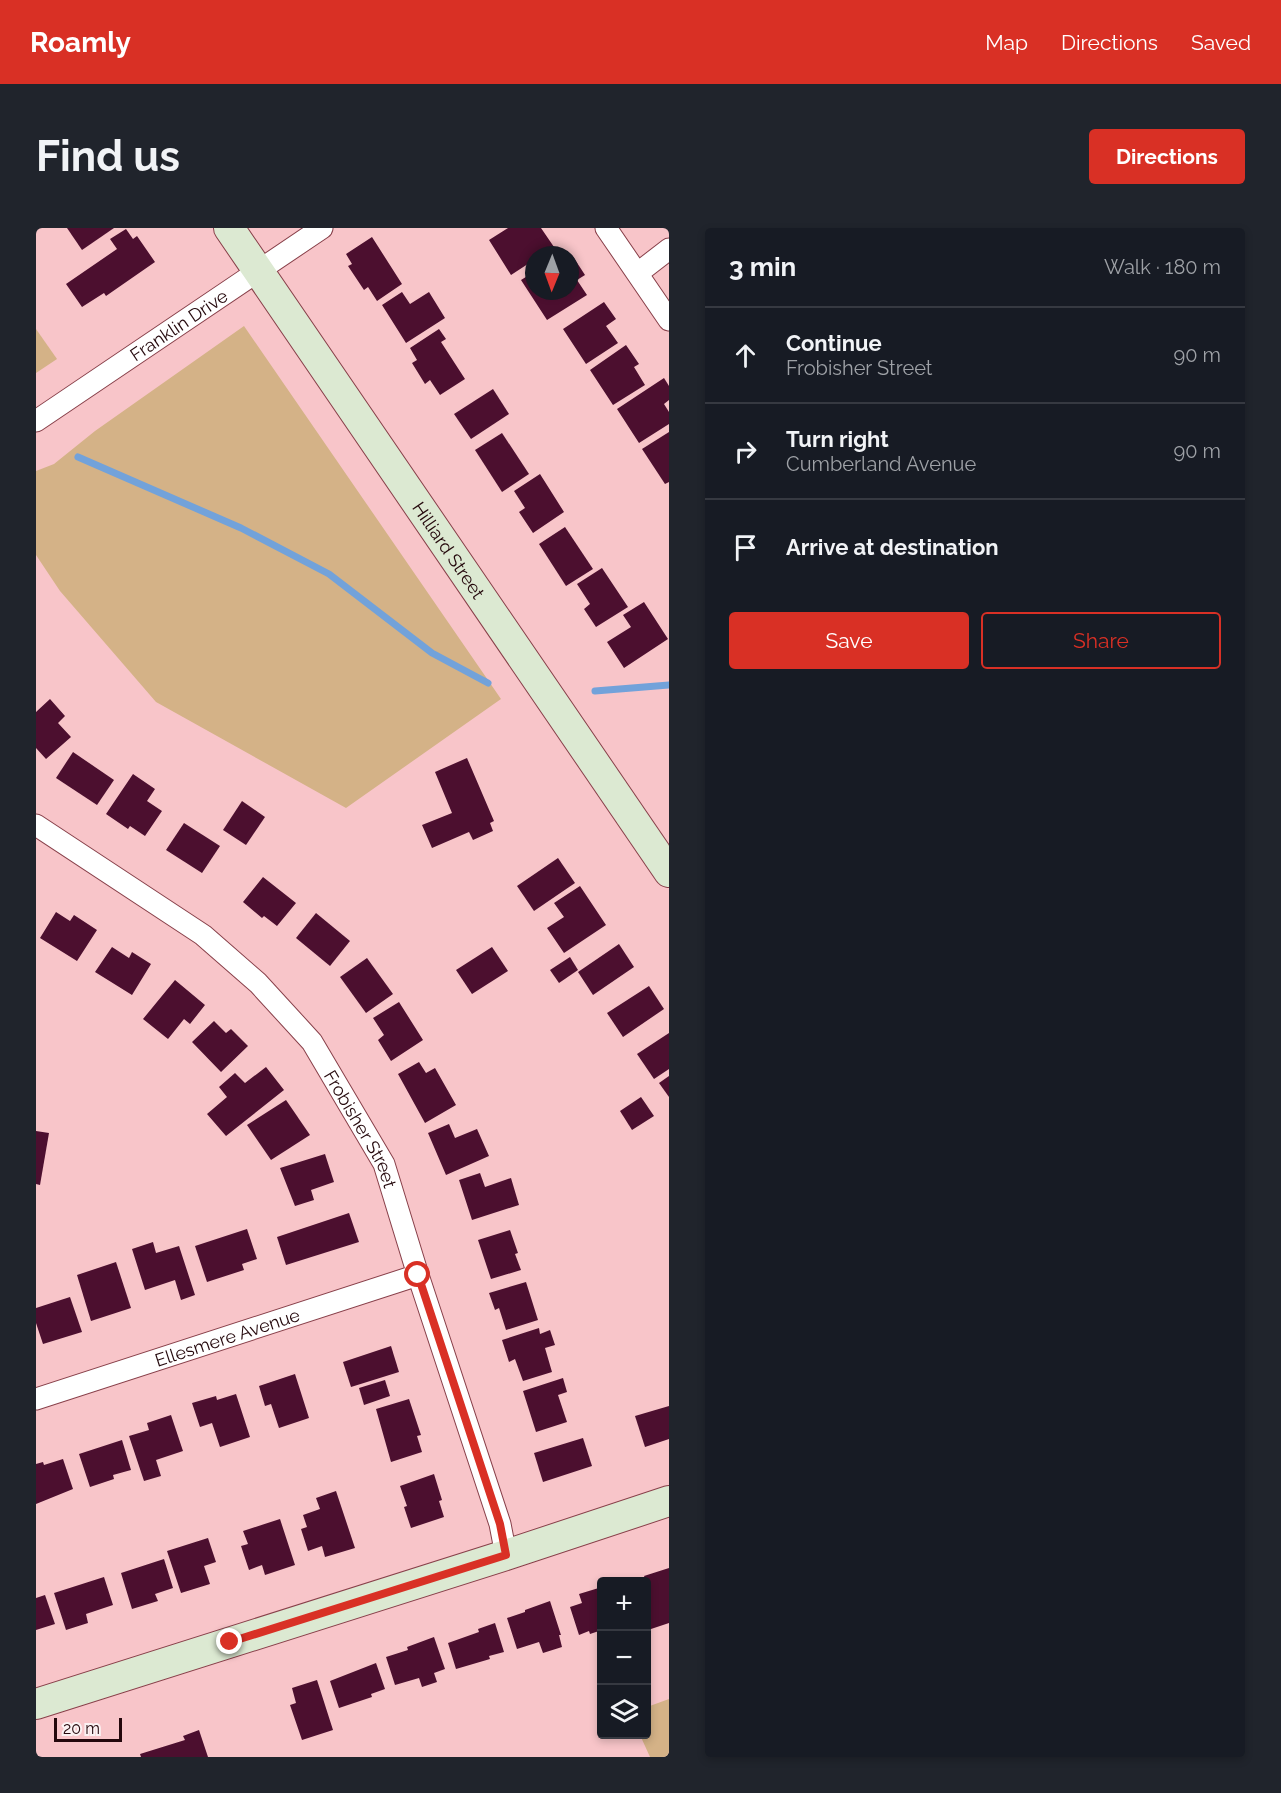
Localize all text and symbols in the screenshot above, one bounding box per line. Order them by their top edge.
text: Roamly [30,26,131,59]
text: Map [985,30,1028,55]
text: Directions [1061,30,1158,55]
text: Saved [1191,30,1251,55]
button: Directions [1089,129,1245,184]
text: Find us [36,132,180,181]
north arrow [525,246,579,300]
text: 3 min [729,252,796,282]
text: Walk · 180 m [1104,255,1221,279]
street label: Franklin Drive [126,284,232,365]
text: Continue [786,330,882,356]
icon: ahead [729,339,762,372]
text: 90 m [1174,343,1221,367]
text: Frobisher Street [786,356,932,380]
text: Turn right [786,426,889,452]
icon: right [729,435,762,468]
text: 90 m [1174,439,1221,463]
text: Cumberland Avenue [786,452,976,476]
street label: Hilliard Street [409,498,489,602]
icon: arrive [729,531,762,564]
text: Arrive at destination [786,534,999,560]
button: Save [729,612,969,669]
button: Share [981,612,1221,669]
street label: Frobisher Street [320,1066,401,1190]
route start [404,1261,430,1287]
street label: Ellesmere Avenue [152,1304,303,1370]
map controls [597,1577,651,1739]
button: + [597,1577,651,1631]
route end [216,1628,242,1654]
button: − [597,1631,651,1685]
button: layers [597,1685,651,1739]
scale bar [54,1715,122,1742]
text: 20 m [63,1719,100,1738]

